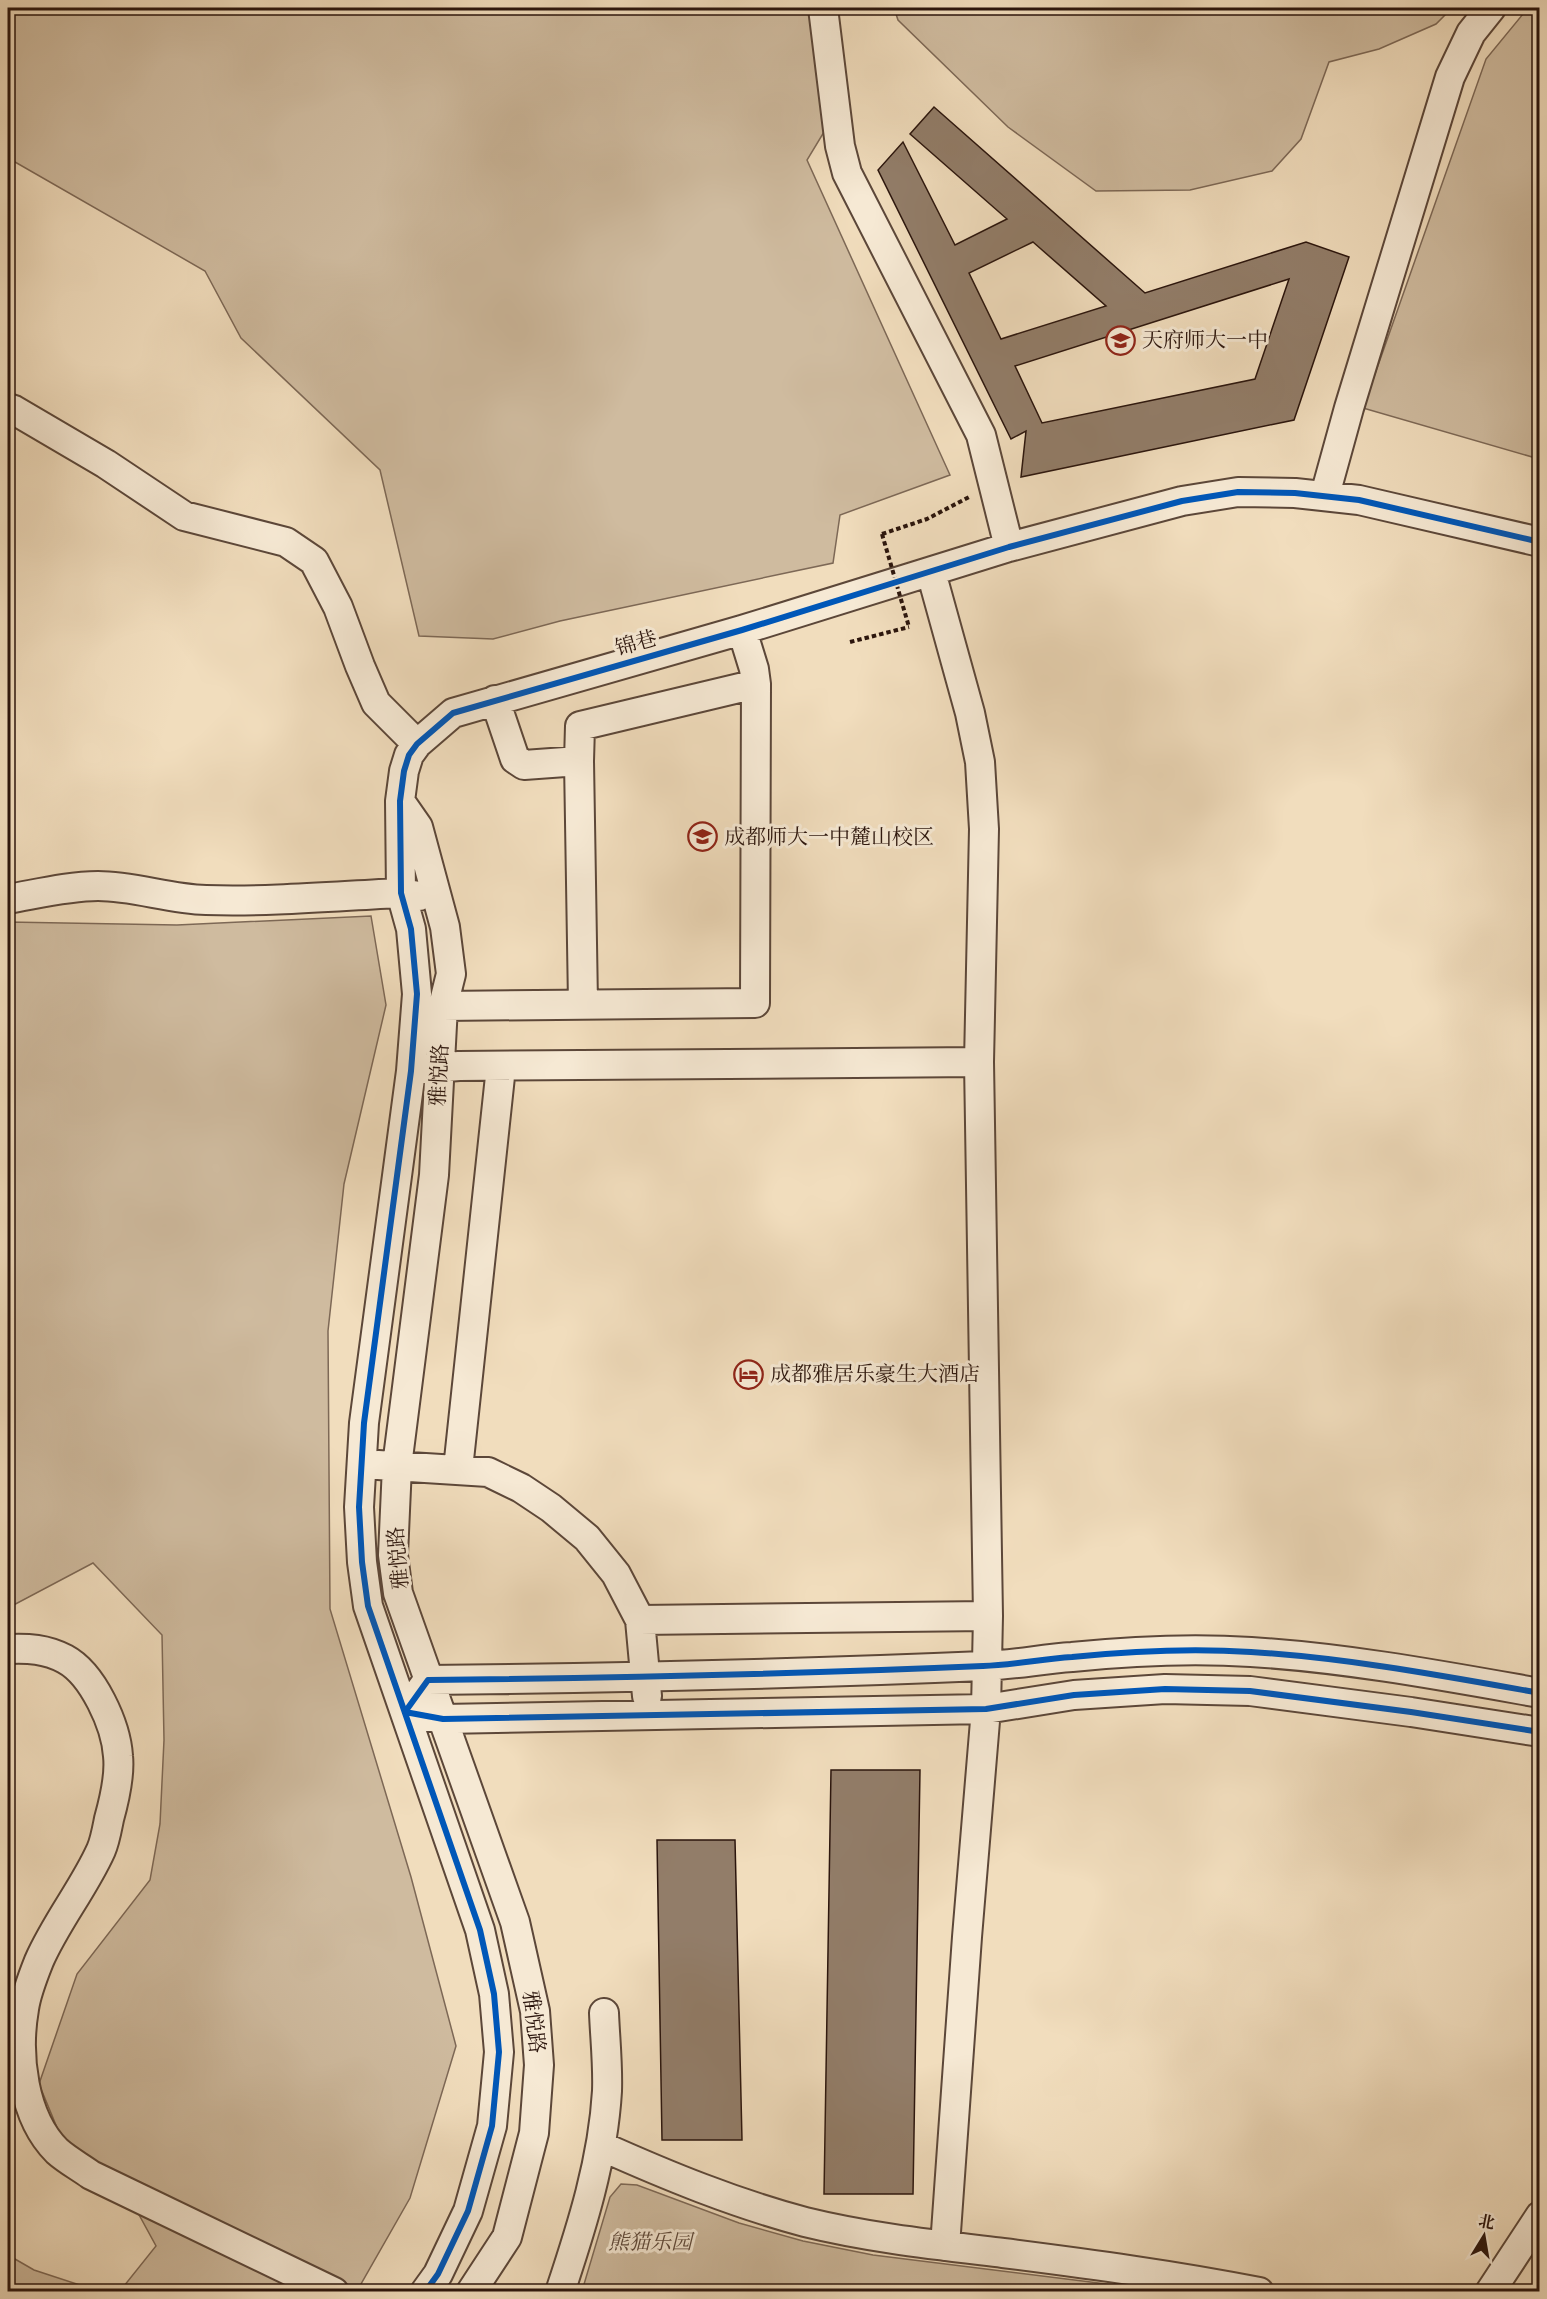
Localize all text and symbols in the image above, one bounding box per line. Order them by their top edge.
school or university icon: 天府师大一中 [1105,324,1137,356]
place label: 天府师大一中 [1142,327,1268,353]
street label: 锦巷 [612,625,660,661]
school or university icon: 成都师大一中麓山校区 [687,821,719,853]
place label: 成都师大一中麓山校区 [724,824,934,850]
street label: 雅悦路 [424,1043,454,1107]
hotel icon: 成都雅居乐豪生大酒店 [733,1358,765,1390]
place label: 成都雅居乐豪生大酒店 [770,1361,980,1387]
street label: 雅悦路 [382,1525,414,1591]
street label: 雅悦路 [517,1989,551,2055]
north arrow [1454,2206,1514,2266]
text: 北 [1477,2211,1496,2233]
park label: 熊猫乐园 [608,2229,695,2255]

